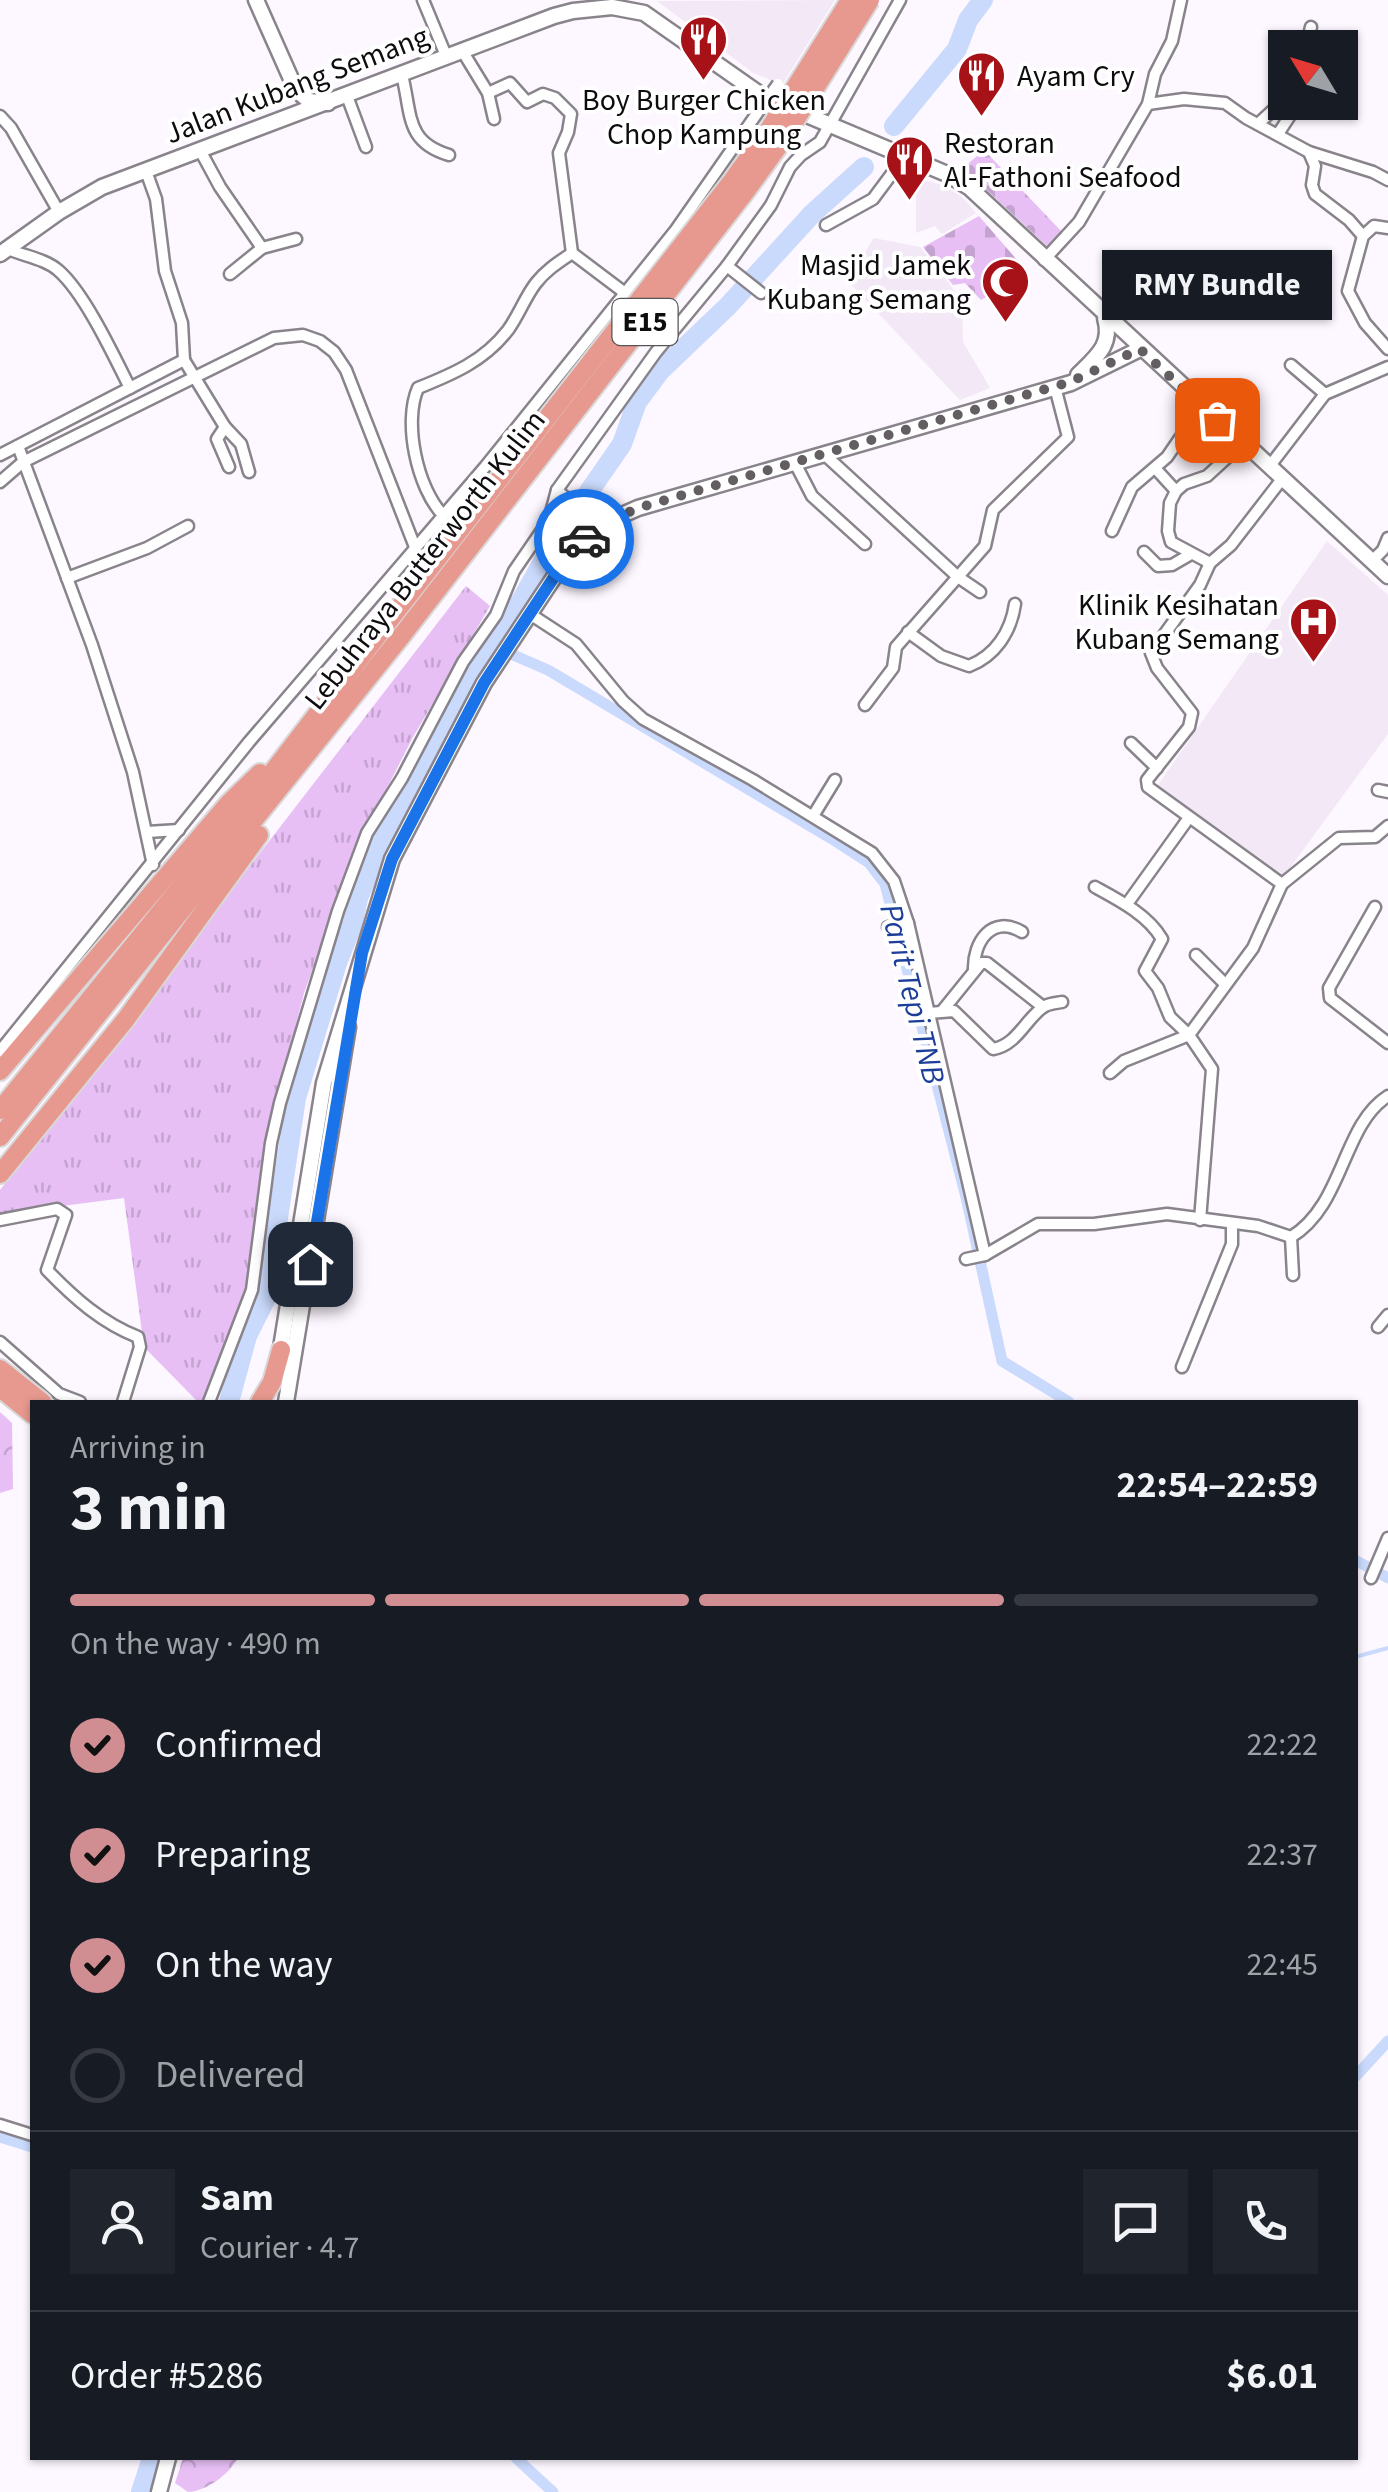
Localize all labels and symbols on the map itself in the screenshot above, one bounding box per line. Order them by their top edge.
restaurant icon: Boy Burger Chicken Chop Kampung [678,13,730,81]
street label: Jalan Kubang Semang [159,15,435,155]
north arrow [1268,30,1358,120]
restaurant icon: Ayam Cry [956,50,1008,118]
place label: Ayam Cry [1017,55,1135,98]
place label: Boy Burger Chicken Chop Kampung [582,79,826,156]
place label: Restoran Al-Fathoni Seafood [944,122,1182,199]
restaurant icon: Restoran Al-Fathoni Seafood [883,134,935,202]
place label: Masjid Jamek Kubang Semang [766,244,971,321]
callout: RMY Bundle [1102,250,1332,320]
mosque icon: Masjid Jamek Kubang Semang [980,256,1032,324]
road number: E15 [612,299,678,345]
pin [1175,378,1260,463]
street label: Lebuhraya Butterworth Kulim [294,401,556,719]
courier [534,489,634,589]
place label: Klinik Kesihatan Kubang Semang [1074,584,1279,661]
hospital icon: Klinik Kesihatan Kubang Semang [1288,596,1340,664]
water label: Parit Tepi TNB [867,899,957,1089]
pin [268,1222,353,1307]

